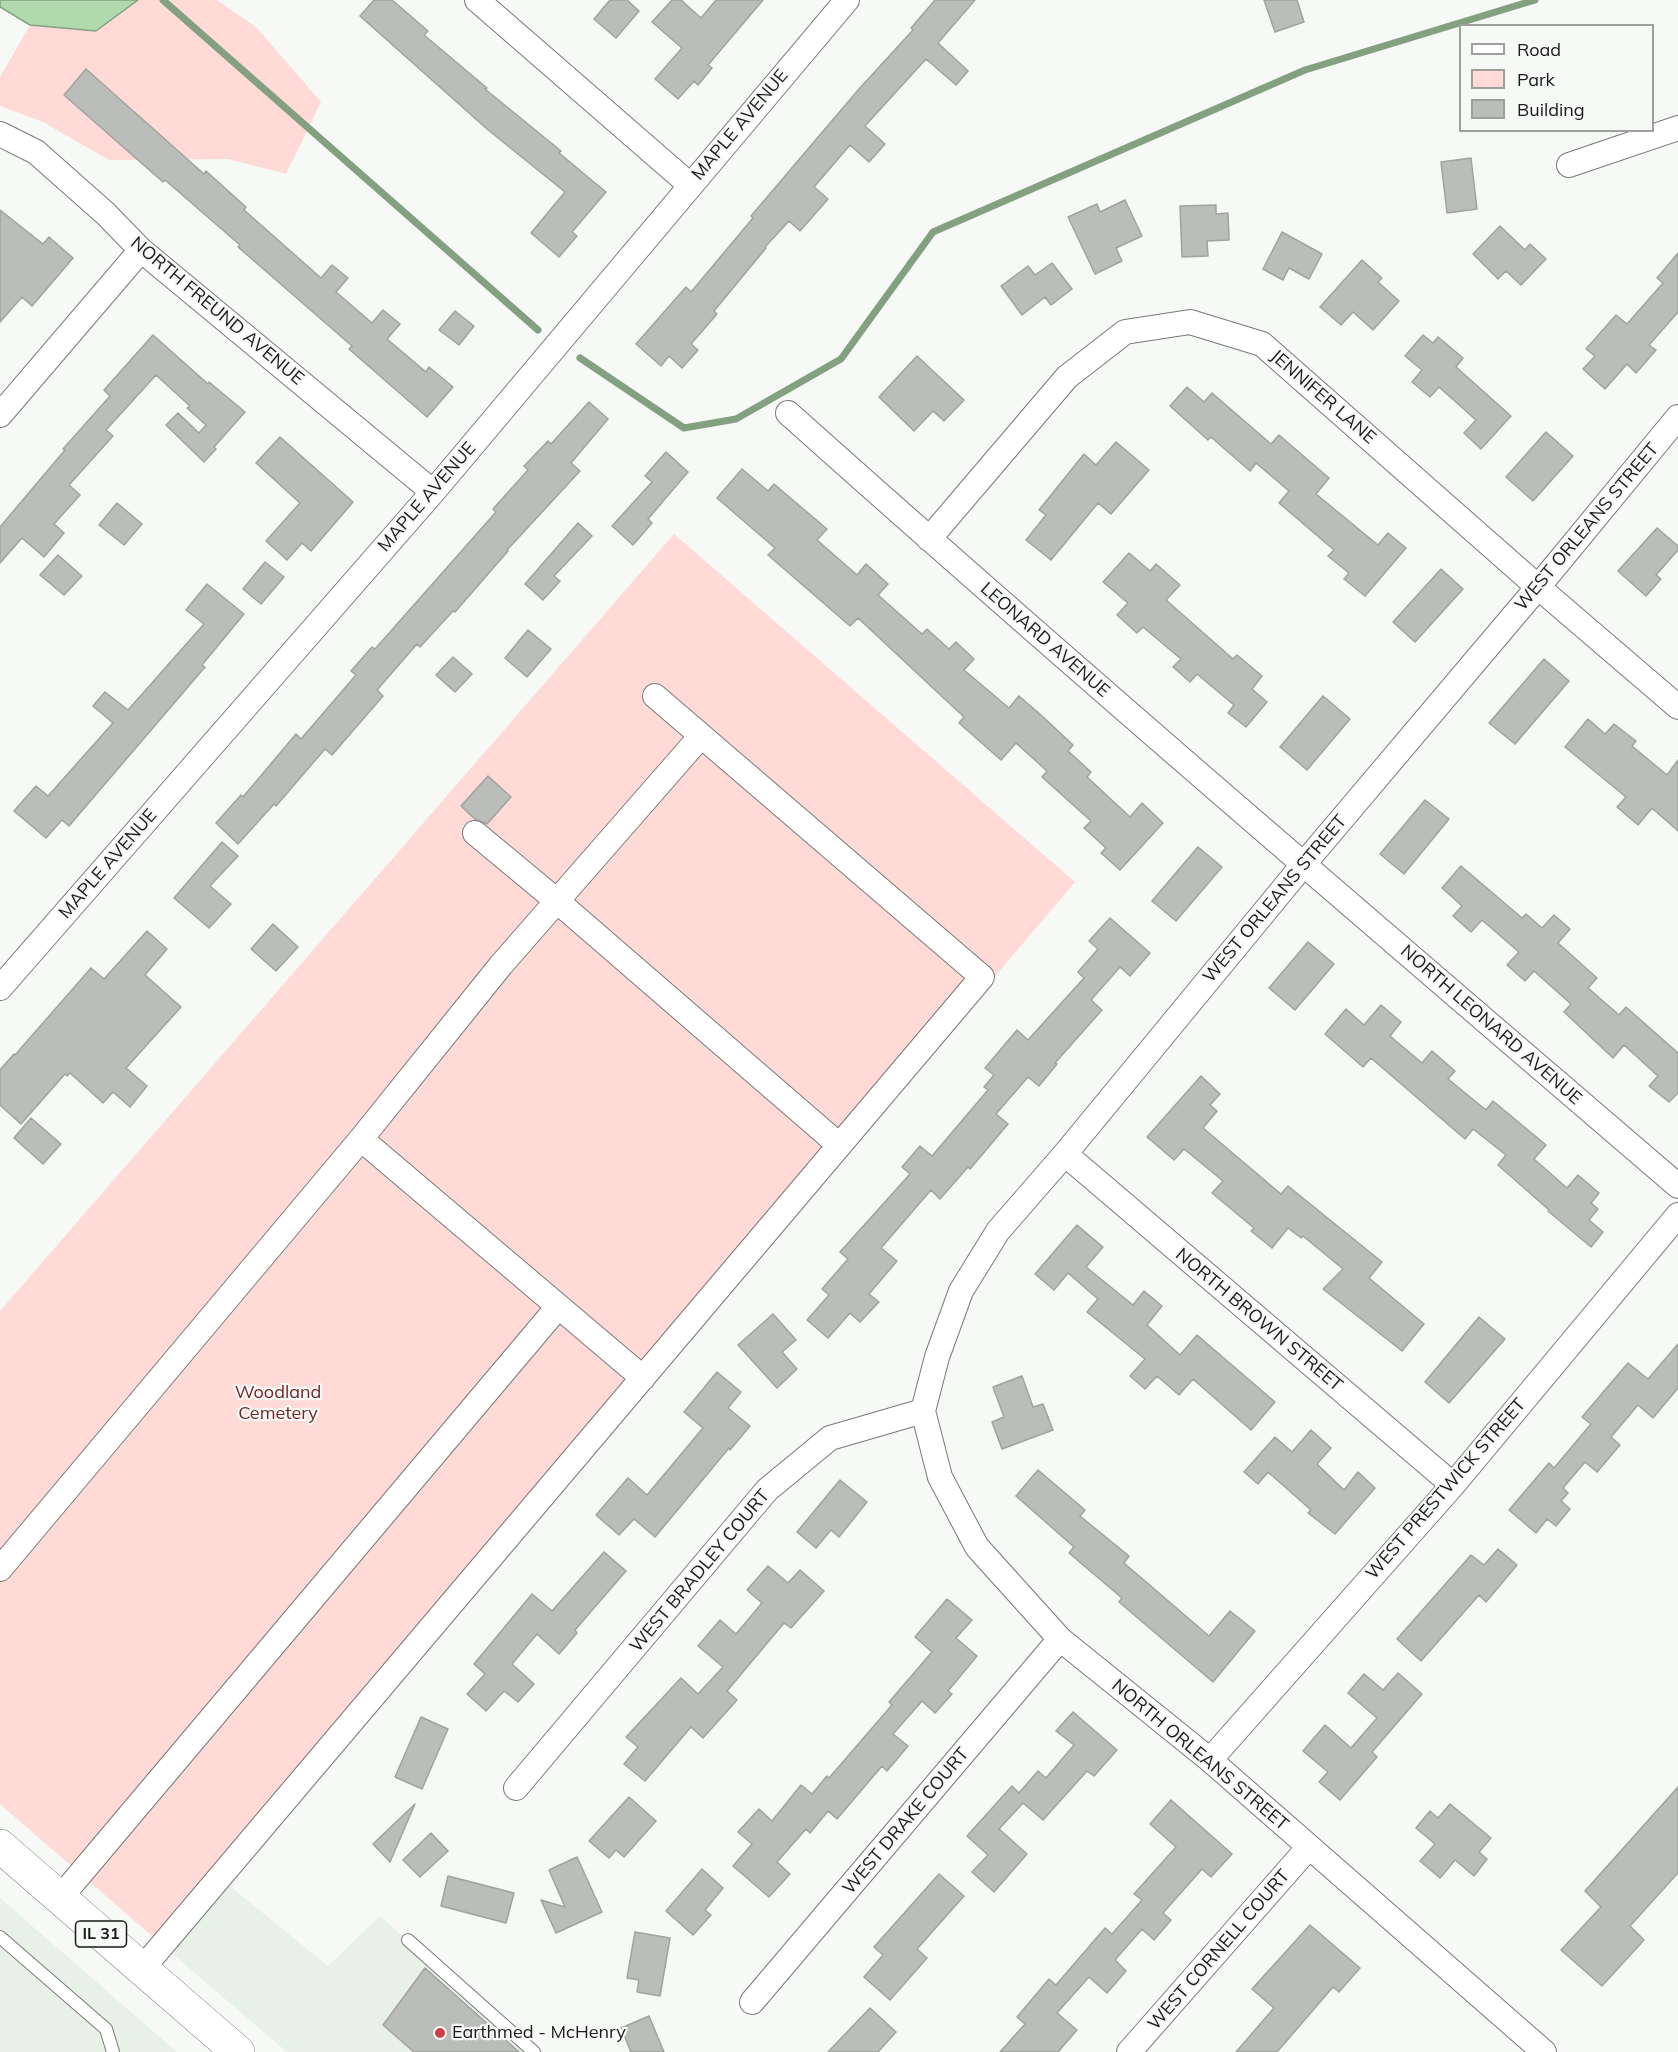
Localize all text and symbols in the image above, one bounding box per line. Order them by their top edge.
legend [1459,24,1654,132]
text: Road [1517,38,1561,61]
street label: MAPLE AVENUE [687,65,793,185]
text: Park [1517,68,1555,91]
text: Building [1517,98,1585,121]
street label: NORTH FREUND AVENUE [126,232,308,390]
street label: JENNIFER LANE [1266,345,1380,449]
street label: MAPLE AVENUE [374,438,480,556]
street label: WEST ORLEANS STREET [1511,439,1663,615]
street label: LEONARD AVENUE [976,578,1114,702]
street label: MAPLE AVENUE [55,805,161,923]
street label: WEST ORLEANS STREET [1199,811,1351,987]
street label: NORTH LEONARD AVENUE [1396,940,1586,1110]
street label: NORTH BROWN STREET [1171,1244,1347,1396]
park label: Woodland Cemetery [235,1382,321,1424]
street label: WEST PRESTWICK STREET [1362,1394,1530,1584]
street label: WEST BRADLEY COURT [626,1485,774,1657]
street label: NORTH ORLEANS STREET [1107,1675,1293,1835]
street label: WEST DRAKE COURT [838,1743,974,1899]
street label: WEST CORNELL COURT [1143,1865,1295,2035]
road number: IL 31 [76,1921,126,1947]
place label: Earthmed - McHenry [452,2022,626,2044]
marker: Earthmed - McHenry [433,2026,447,2040]

